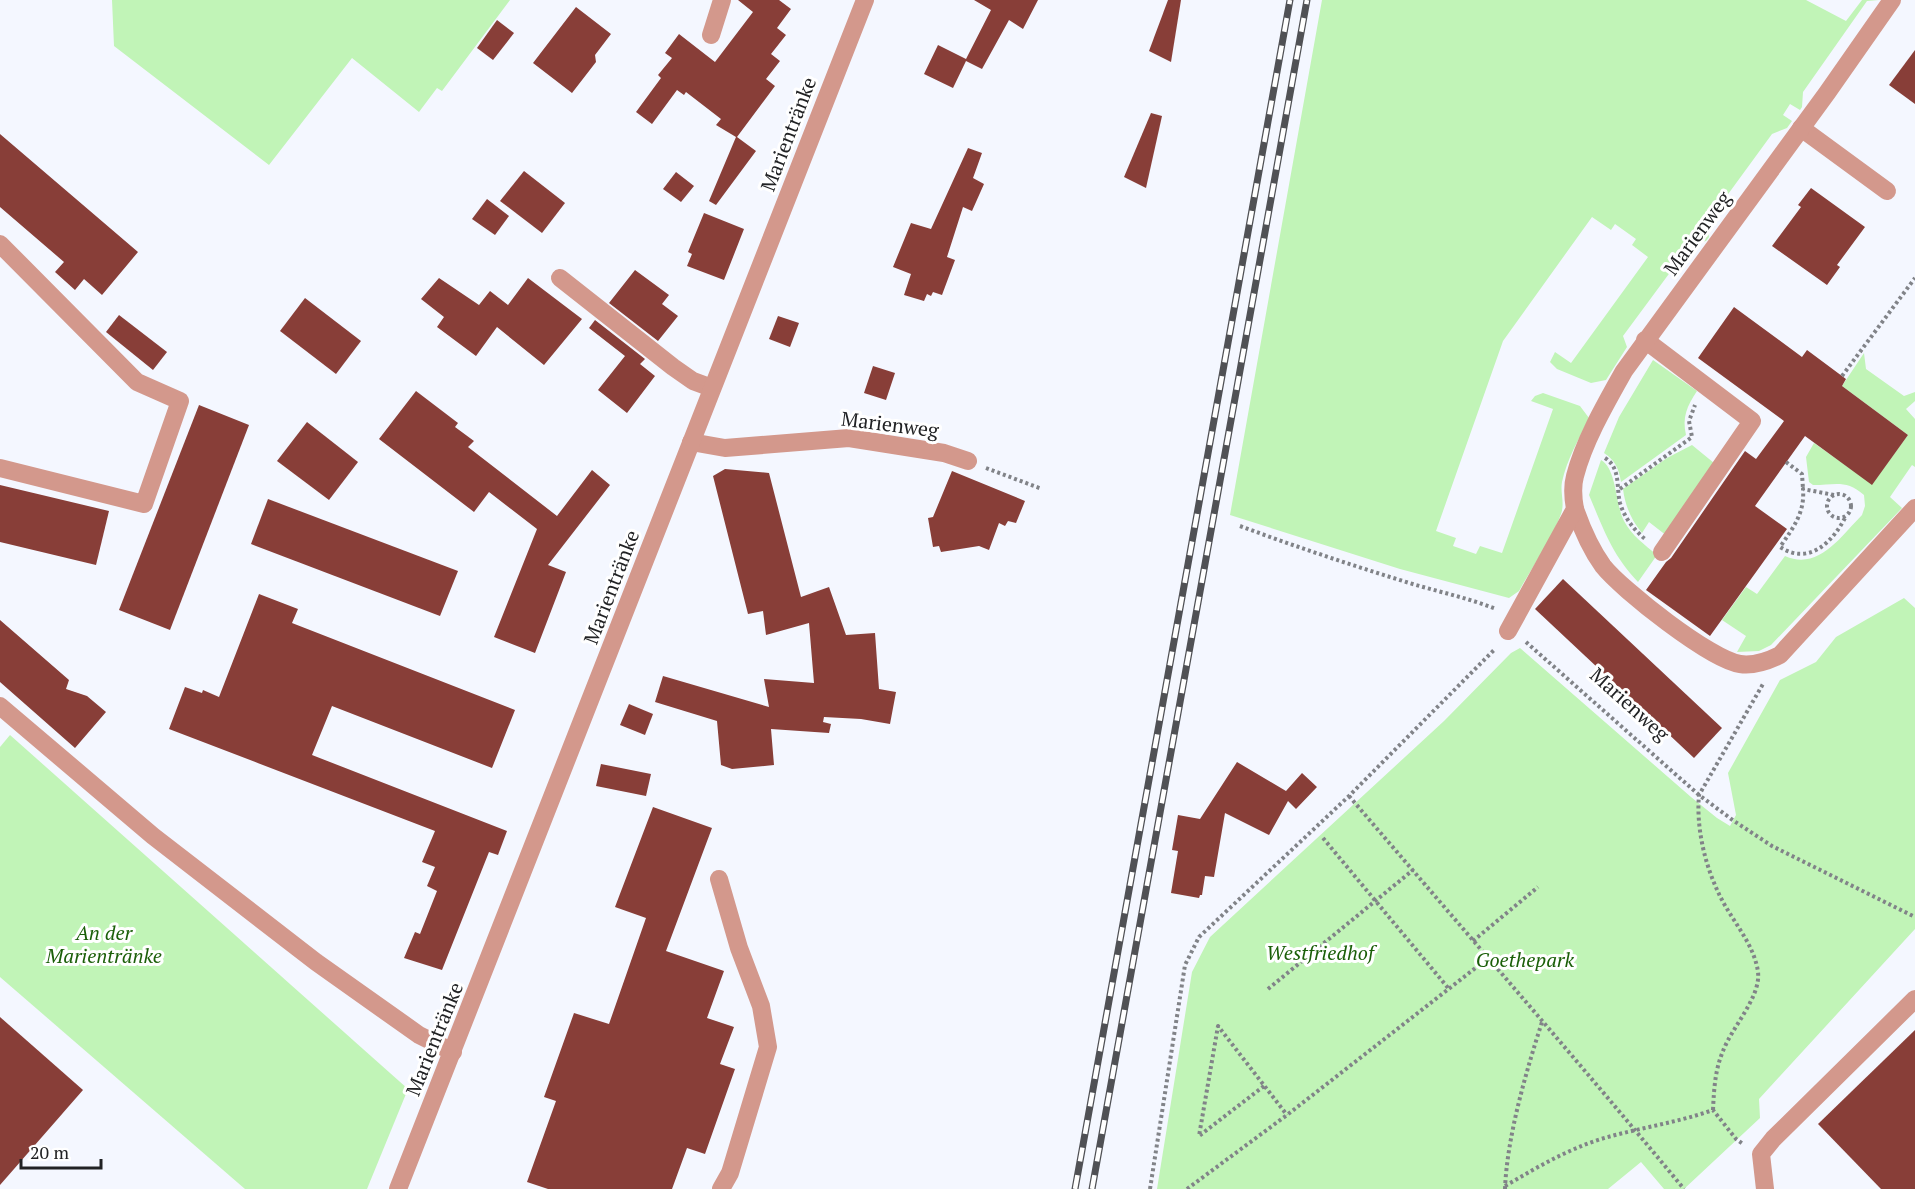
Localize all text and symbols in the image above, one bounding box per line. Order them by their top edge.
street label: Marientränke [754,73,822,195]
street label: Marienweg [1657,185,1737,281]
street label: Marienweg [840,405,941,443]
street label: Marientränke [577,526,645,648]
street label: Marienweg [1585,661,1676,747]
park label: An der Marientränke [45,919,162,969]
park label: Westfriedhof [1266,939,1378,966]
park label: Goethepark [1476,946,1575,973]
street label: Marientränke [399,978,469,1100]
scale bar [21,1132,100,1170]
text: 20 m [30,1140,70,1164]

